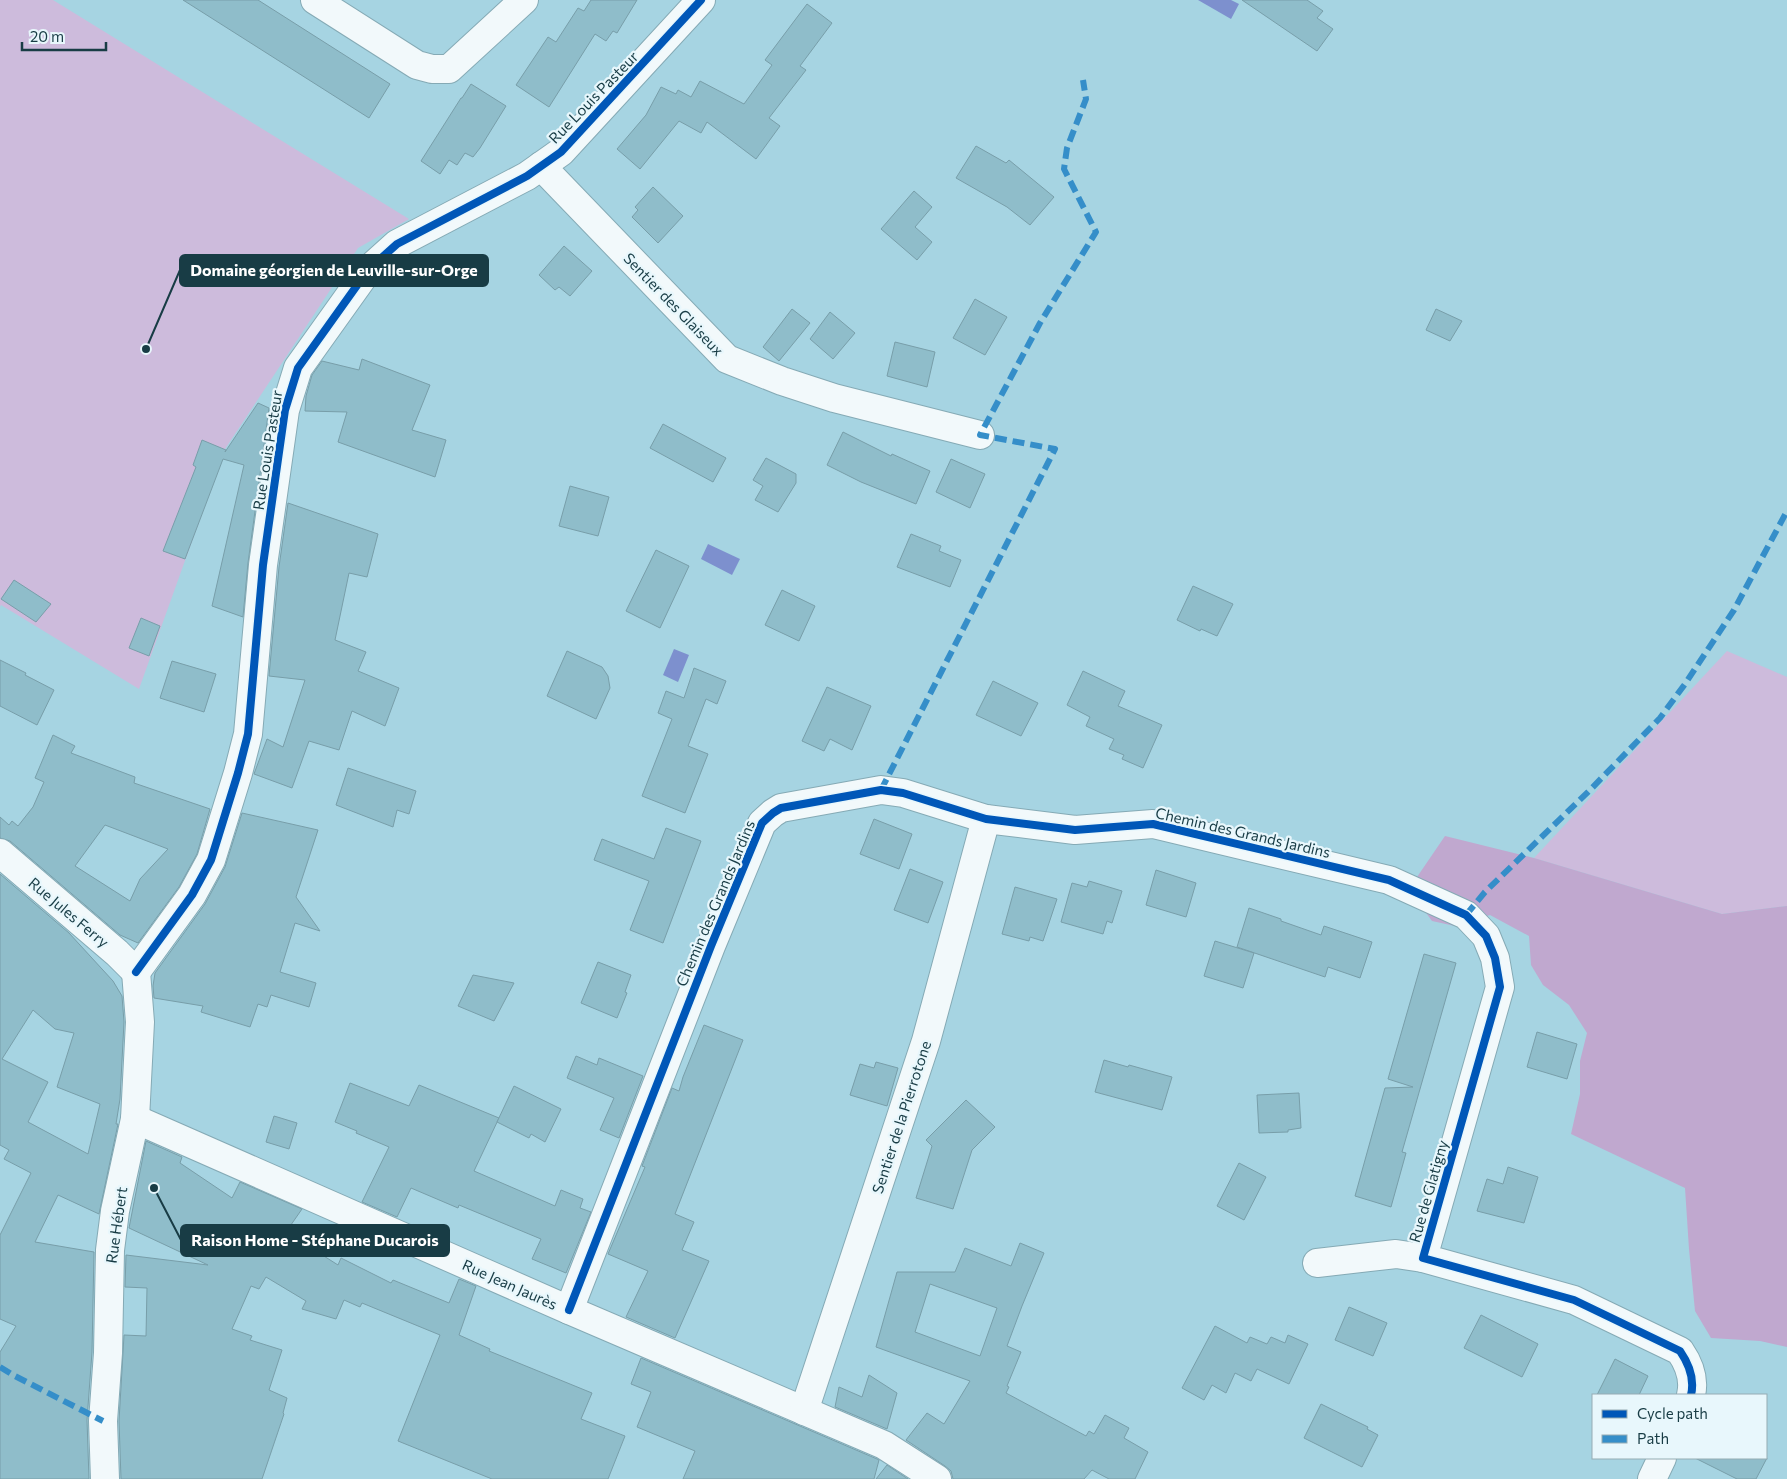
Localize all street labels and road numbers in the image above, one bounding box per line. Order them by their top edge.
street label: Rue Louis Pasteur [545,47,641,147]
street label: Sentier des Glaiseux [620,249,728,359]
street label: Rue Louis Pasteur [249,389,285,511]
street label: Chemin des Grands Jardins [1154,803,1332,861]
street label: Chemin des Grands Jardins [672,817,758,989]
street label: Rue Jules Ferry [25,873,113,951]
street label: Sentier de la Pierrotone [868,1038,934,1196]
street label: Rue de Glatigny [1405,1138,1451,1244]
street label: Rue Hébert [102,1186,130,1264]
street label: Rue Jean Jaurès [460,1255,560,1313]

